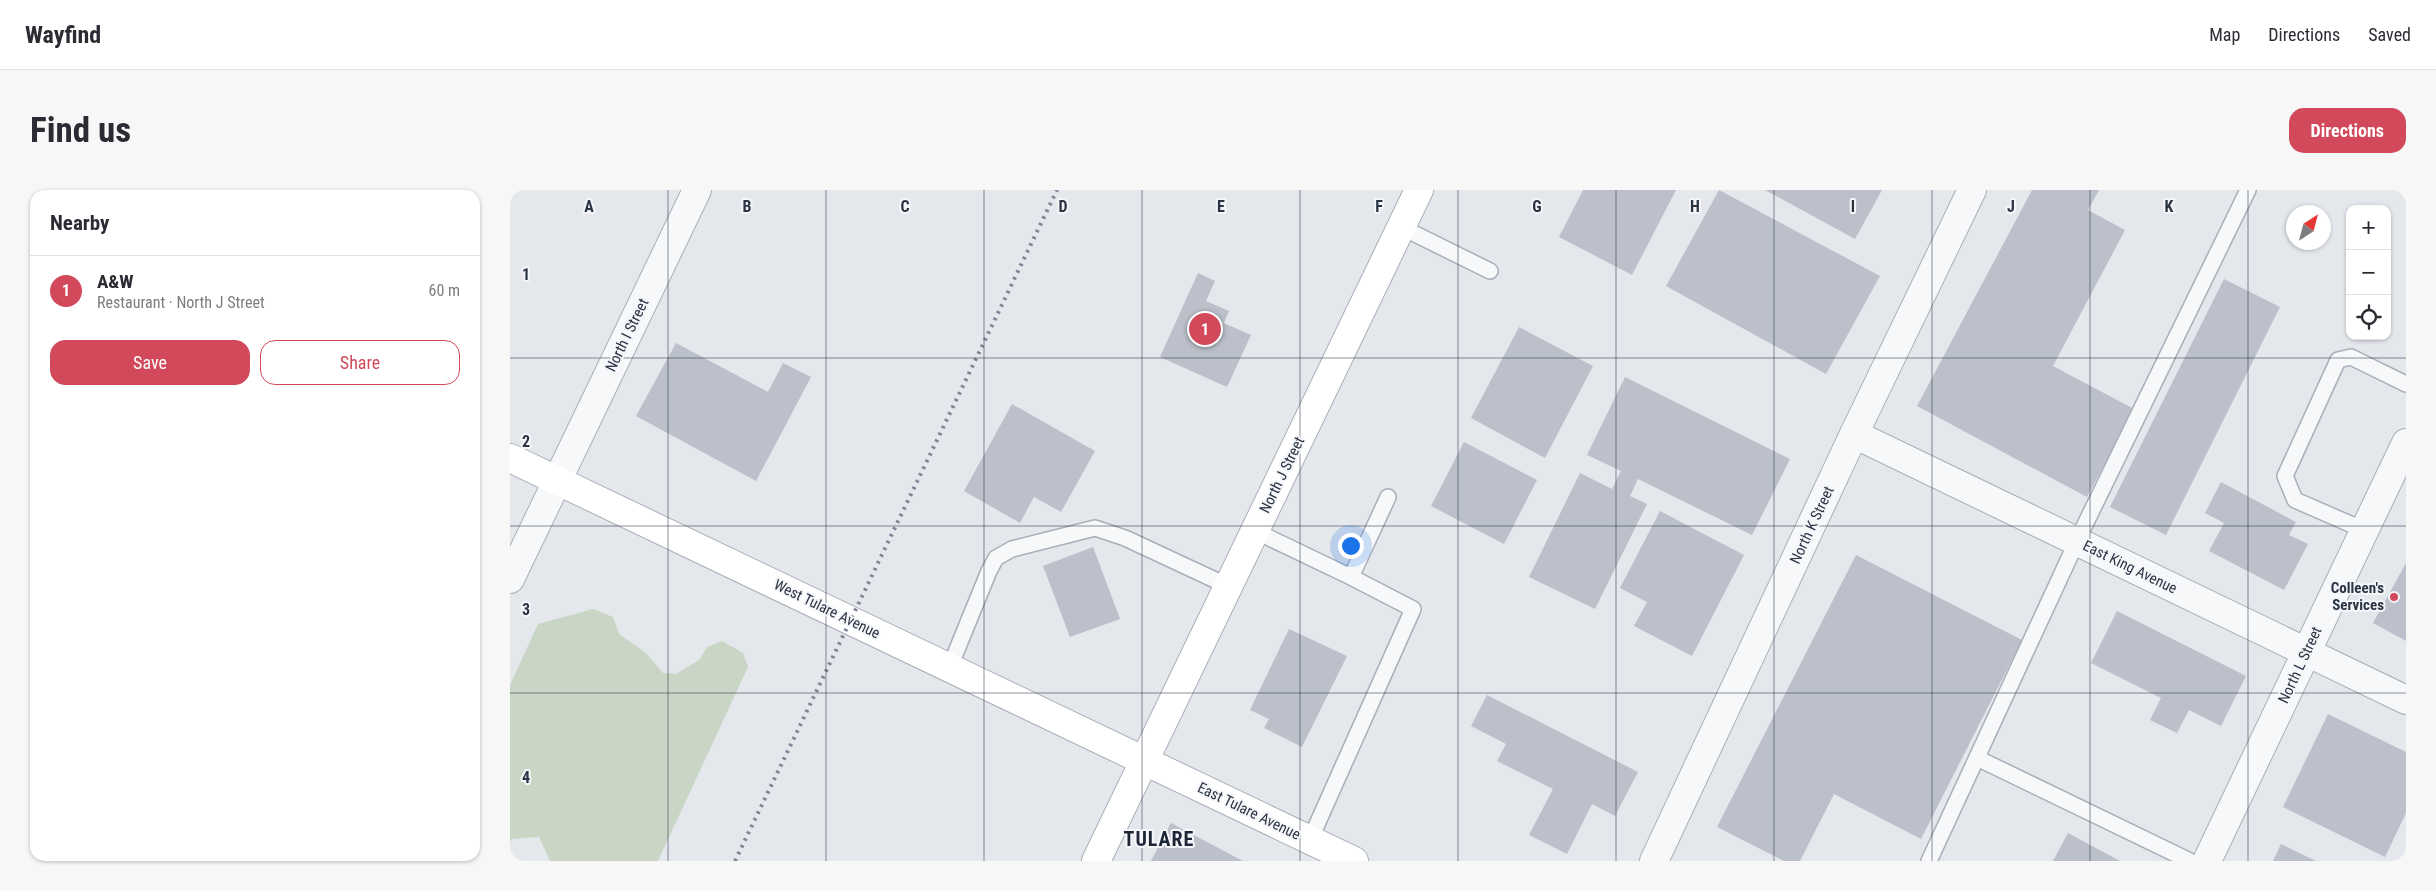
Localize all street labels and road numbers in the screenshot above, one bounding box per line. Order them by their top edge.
street label: North I Street [602,295,652,375]
street label: North J Street [1256,434,1308,516]
street label: North K Street [1786,483,1838,567]
street label: East King Avenue [2080,536,2180,598]
street label: West Tulare Avenue [771,576,883,642]
street label: North L Street [2274,624,2326,706]
street label: East Tulare Avenue [1195,778,1303,844]

